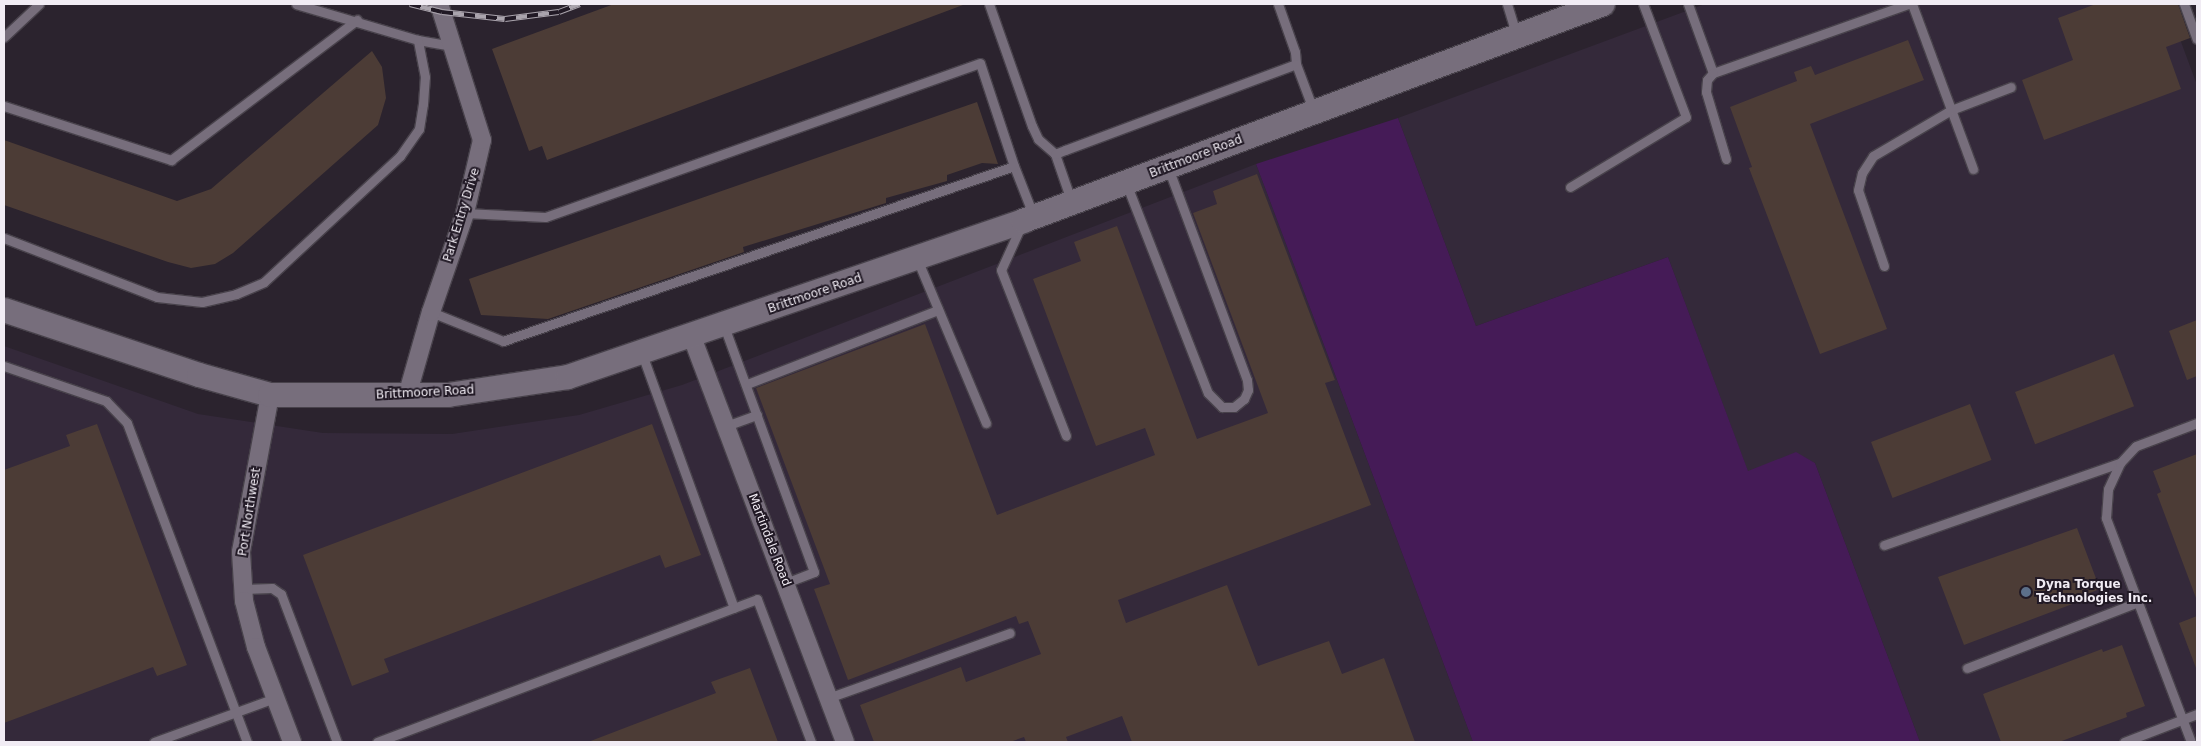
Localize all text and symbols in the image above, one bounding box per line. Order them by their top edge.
street label: Brittmoore Road [1148,133,1244,181]
street label: Park Entry Drive [441,166,483,264]
street label: Brittmoore Road [766,271,864,317]
street label: Brittmoore Road [376,383,474,403]
street label: Port Northwest [236,467,264,557]
street label: Martindale Road [745,492,793,588]
place label: Dyna Torque Technologies Inc. [2036,578,2152,606]
marker: Dyna Torque Technologies Inc. [2020,586,2032,598]

